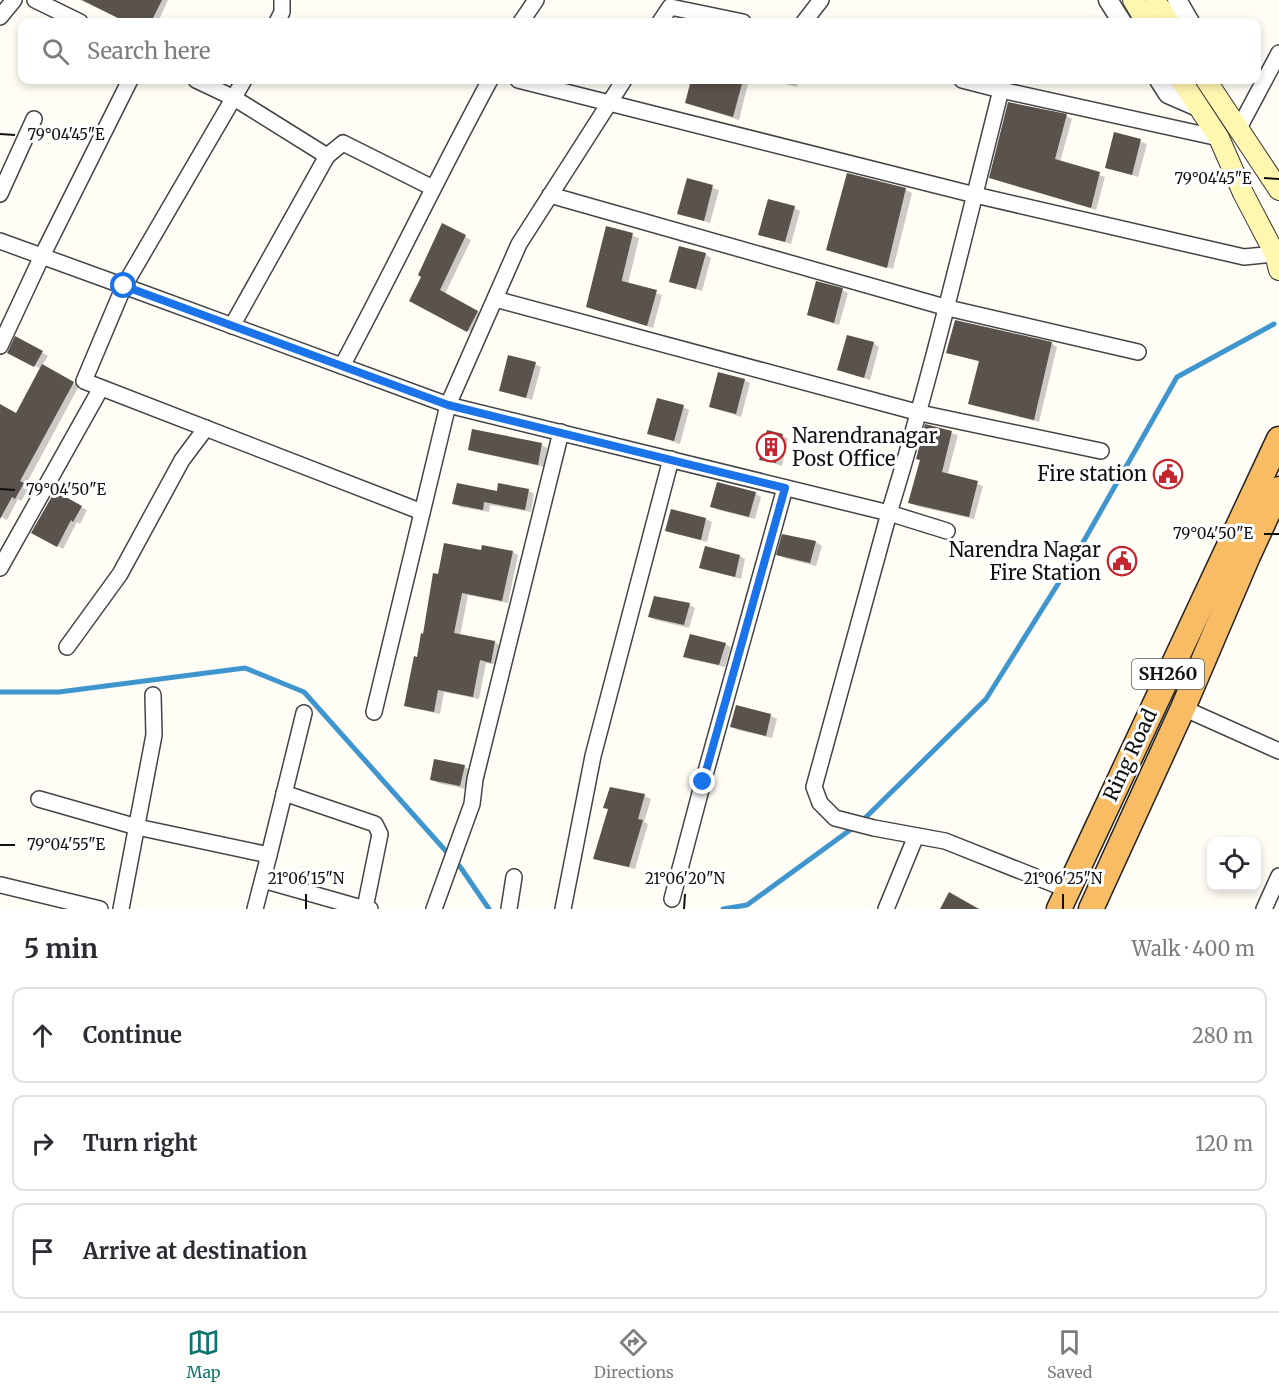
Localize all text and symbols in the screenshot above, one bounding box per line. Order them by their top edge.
search box [18,18,1261,84]
icon: search [39,35,72,68]
text: Search here [87,37,210,65]
text: 79°04'45"E [28,125,105,144]
text: 79°04'45"E [1175,169,1252,188]
route start [110,272,136,298]
place label: Narendranagar Post Office [792,423,937,471]
building icon: Narendranagar Post Office [755,431,787,463]
public building icon: Fire station [1152,458,1184,490]
place label: Fire station [1037,461,1147,486]
text: 79°04'50"E [26,480,106,499]
text: 79°04'50"E [1173,524,1253,543]
place label: Narendra Nagar Fire Station [949,537,1101,585]
public building icon: Narendra Nagar Fire Station [1106,545,1138,577]
road number: SH260 [1132,659,1204,689]
street label: Ring Road [1097,705,1162,805]
route end [689,768,715,794]
text: 79°04'55"E [27,835,106,854]
map controls [1207,837,1261,891]
button: locate [1207,837,1261,891]
text: 21°06'15"N [268,869,345,888]
text: 21°06'20"N [645,869,725,888]
text: 21°06'25"N [1024,869,1103,888]
text: 5 min [24,932,98,965]
text: Walk · 400 m [1132,936,1255,961]
icon: ahead [26,1019,59,1052]
text: Continue [83,1021,182,1049]
text: 280 m [1192,1023,1253,1048]
icon: right [26,1127,59,1160]
text: Turn right [83,1129,197,1157]
text: 120 m [1195,1131,1253,1156]
icon: arrive [26,1235,59,1268]
text: Arrive at destination [83,1237,307,1265]
tab: Map [187,1326,221,1382]
tab: Directions [594,1326,674,1382]
tab: Saved [1047,1326,1092,1382]

